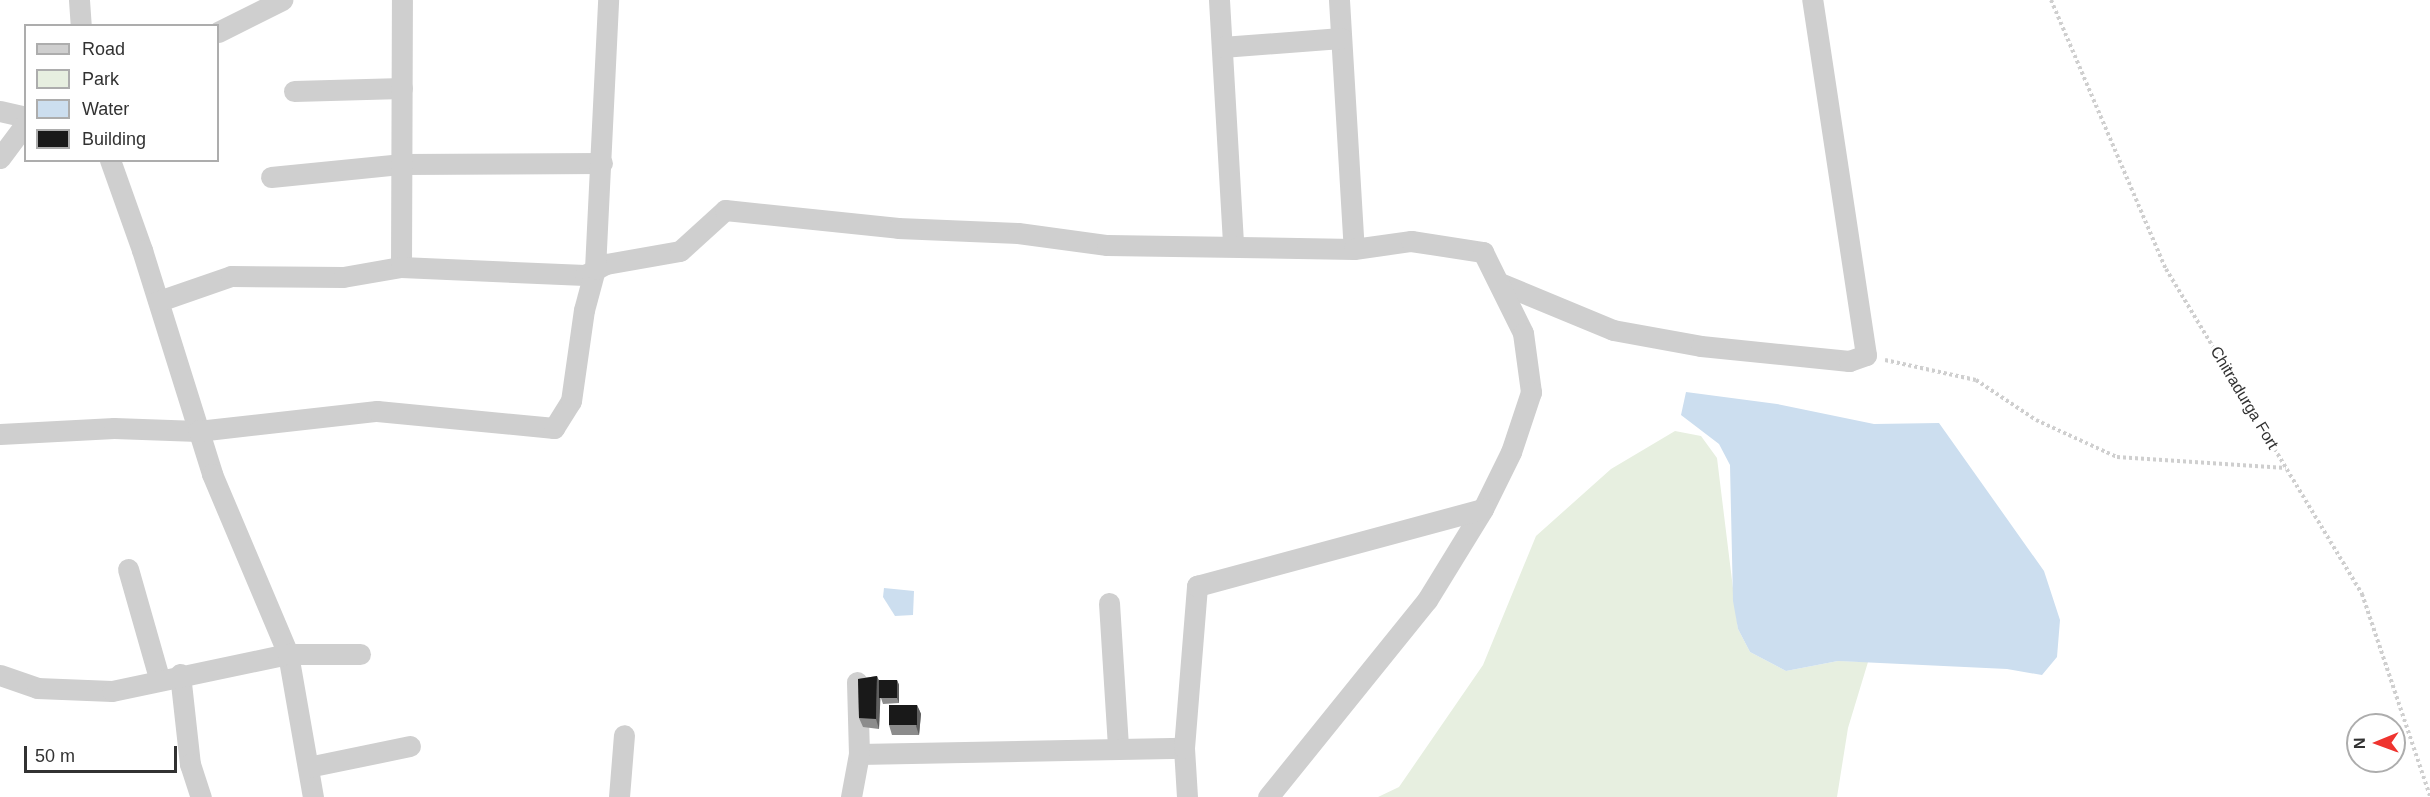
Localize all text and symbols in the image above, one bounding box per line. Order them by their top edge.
legend [24,24,219,162]
text: Road [82,39,125,59]
text: Park [82,69,119,89]
text: Water [82,99,129,119]
text: Building [82,129,146,149]
street label: Chitradurga Fort [2206,343,2282,453]
north arrow [2346,713,2406,773]
scale bar [27,734,180,772]
text: N [2351,737,2368,749]
text: 50 m [35,746,75,766]

